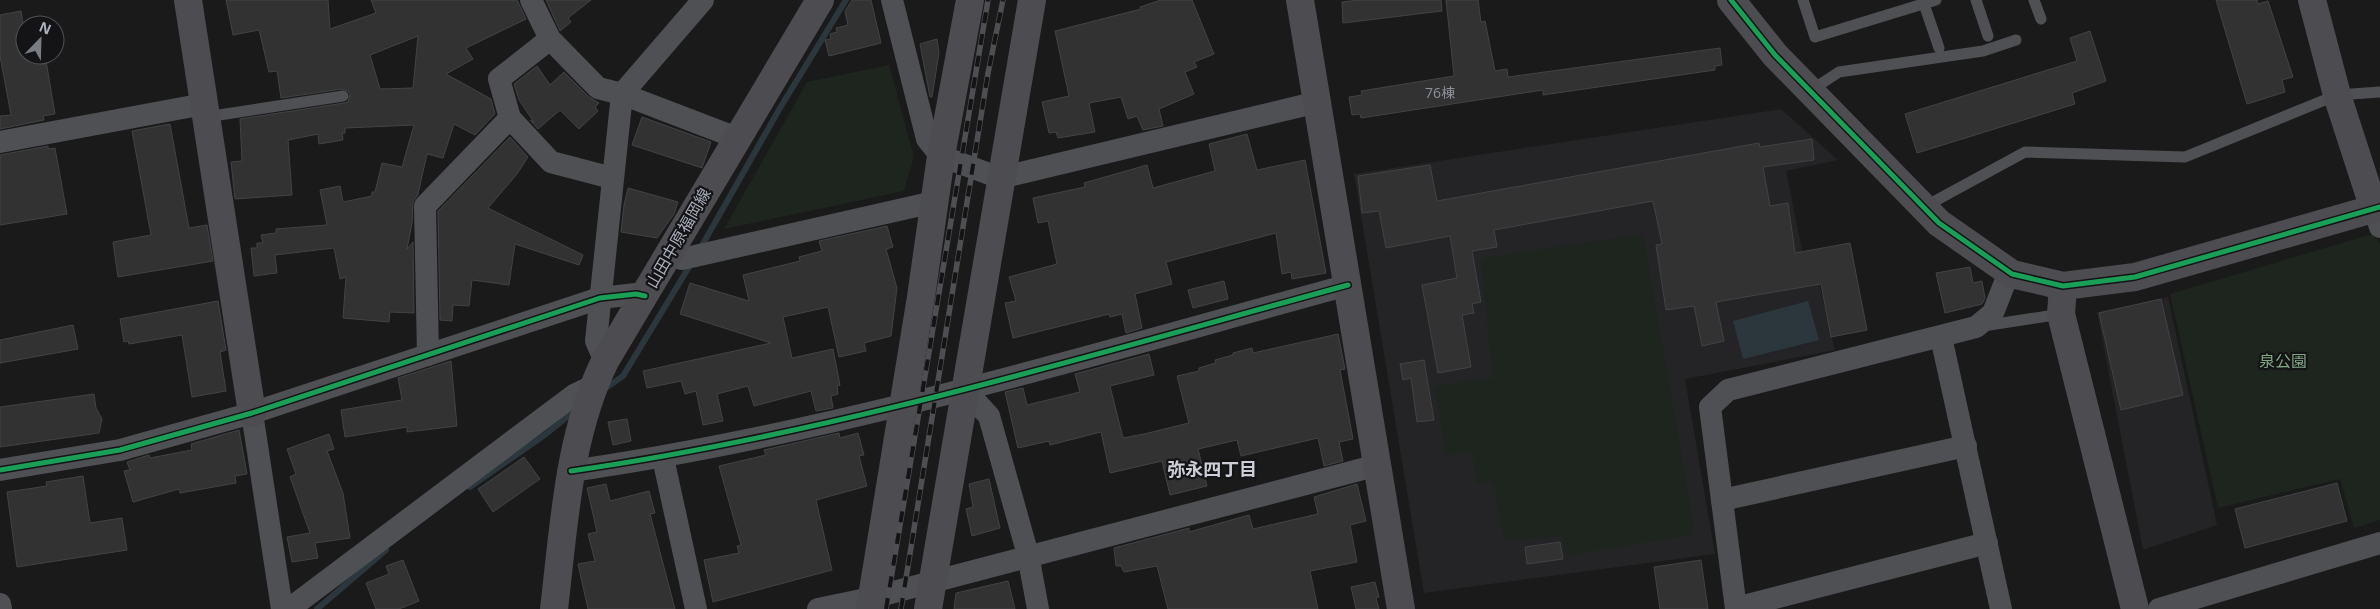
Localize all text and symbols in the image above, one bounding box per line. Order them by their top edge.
north arrow [15,15,65,65]
text: N [36,17,54,39]
house number: 76棟 [1425,83,1455,102]
street label: 山田中原福岡線 [640,184,716,292]
park label: 泉公園 [2259,350,2307,372]
district label: 弥永四丁目 [1167,457,1257,481]

